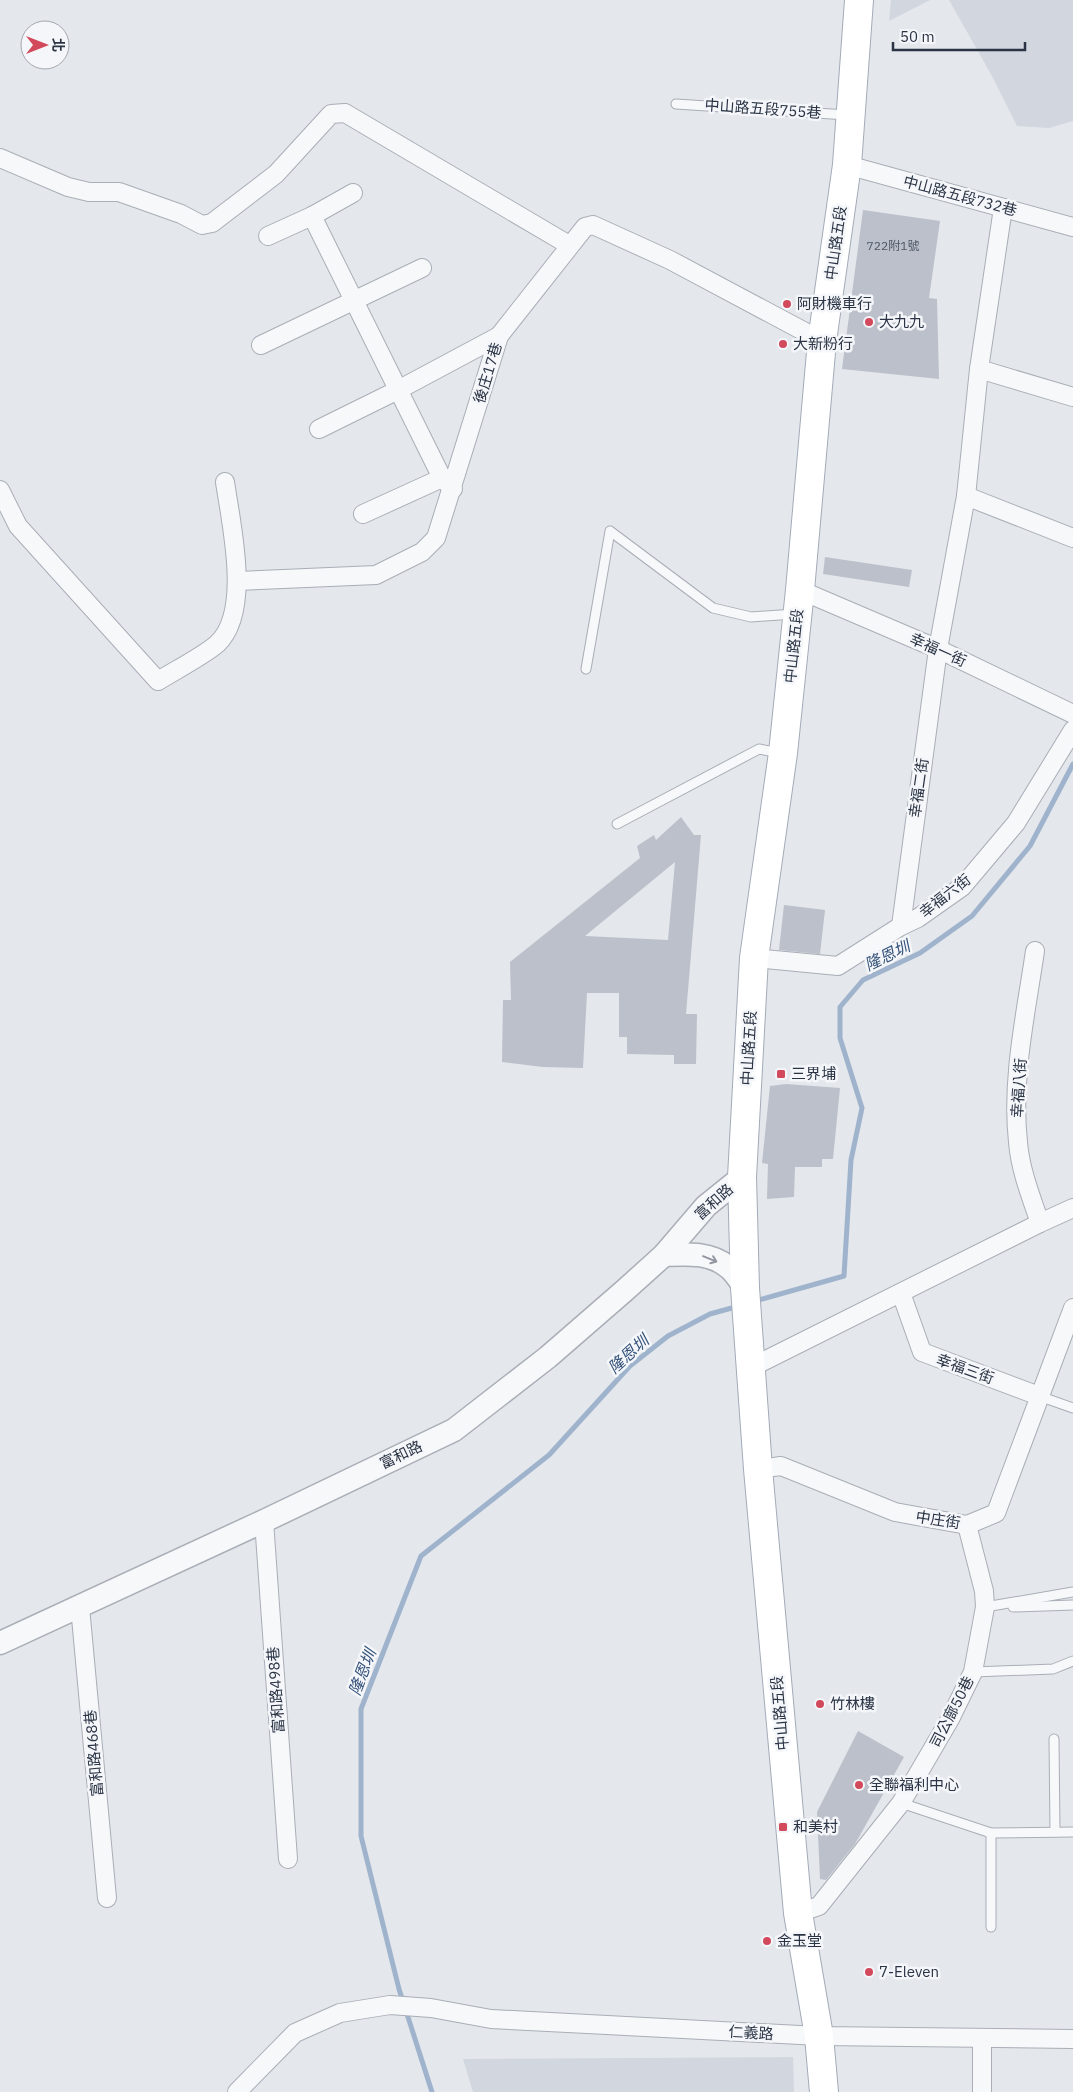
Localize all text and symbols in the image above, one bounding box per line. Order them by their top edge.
north arrow [20,20,70,70]
scale bar [893,20,1026,52]
text: 50 m [900,27,935,46]
text: 北 [49,38,67,52]
street label: 中山路五段755巷 [704,95,822,122]
street label: 中山路五段732巷 [901,171,1019,220]
street label: 中山路五段 [821,204,850,281]
house number: 722附1號 [867,238,919,253]
place label: 阿財機車行 [797,294,872,313]
marker: 阿財機車行 [781,298,793,310]
place label: 大九九 [879,312,924,331]
marker: 大九九 [863,316,875,328]
place label: 大新粉行 [793,334,853,353]
marker: 大新粉行 [777,338,789,350]
street label: 後庄17巷 [469,340,506,406]
street label: 中山路五段 [780,608,807,684]
street label: 幸福一街 [907,629,969,670]
street label: 幸福二街 [905,757,932,819]
street label: 幸福六街 [915,870,974,922]
water label: 隆恩圳 [861,935,915,975]
street label: 中山路五段 [737,1010,760,1086]
street label: 幸福八街 [1007,1057,1030,1119]
place label: 三界埔 [791,1064,836,1083]
marker: 三界埔 [775,1068,787,1080]
street label: 富和路 [691,1180,737,1224]
one-way arrow [703,1255,718,1264]
water label: 隆恩圳 [603,1329,654,1377]
street label: 幸福三街 [934,1349,997,1388]
street label: 富和路 [376,1436,425,1473]
street label: 中庄街 [914,1507,962,1532]
water label: 隆恩圳 [344,1644,381,1698]
street label: 富和路498巷 [263,1646,288,1734]
street label: 司公廍50巷 [925,1673,978,1751]
street label: 中山路五段 [767,1675,792,1751]
place label: 竹林樓 [830,1694,875,1713]
marker: 竹林樓 [814,1698,826,1710]
street label: 富和路468巷 [80,1709,107,1797]
place label: 全聯福利中心 [869,1775,959,1794]
marker: 全聯福利中心 [853,1779,865,1791]
place label: 和美村 [793,1817,838,1836]
marker: 和美村 [777,1821,789,1833]
place label: 金玉堂 [777,1931,822,1950]
marker: 金玉堂 [761,1935,773,1947]
place label: 7-Eleven [879,1962,939,1981]
marker: 7-Eleven [863,1966,875,1978]
street label: 仁義路 [728,2022,774,2043]

